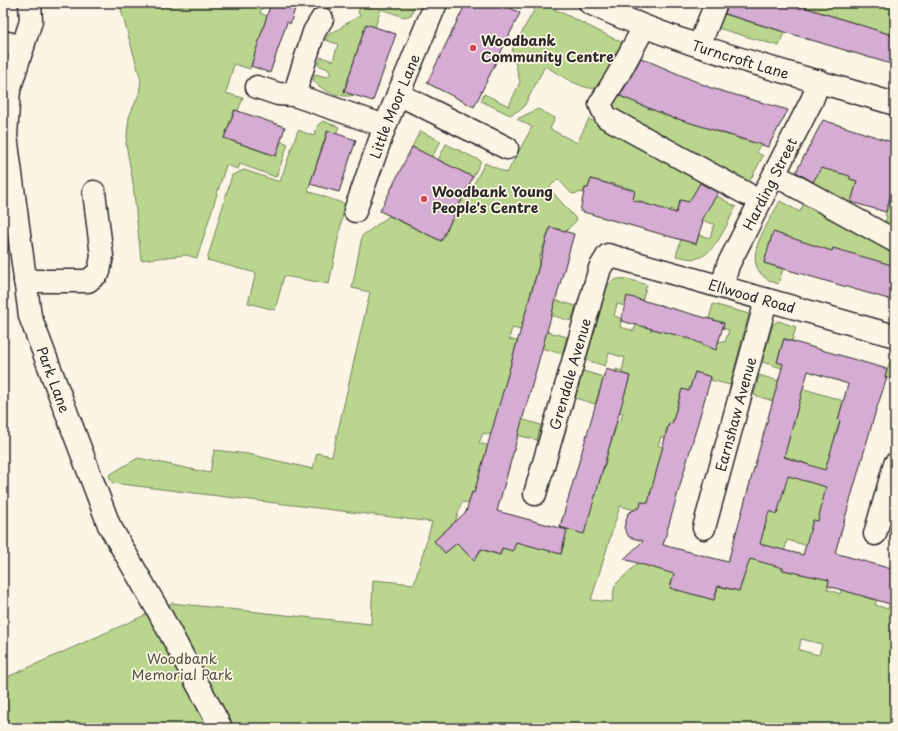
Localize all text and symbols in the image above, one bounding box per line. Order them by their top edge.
place label: Woodbank Community Centre [481,30,614,67]
street label: Turncroft Lane [689,34,792,84]
marker: Woodbank Community Centre [468,43,478,53]
street label: Little Moor Lane [364,50,424,161]
street label: Harding Street [737,134,802,234]
place label: Woodbank Young People's Centre [432,181,553,218]
marker: Woodbank Young People's Centre [419,194,429,204]
street label: Ellwood Road [706,273,798,318]
street label: Grendale Avenue [544,315,596,432]
street label: Park Lane [32,343,76,416]
street label: Earnshaw Avenue [709,354,761,474]
park label: Woodbank Memorial Park [132,648,233,685]

